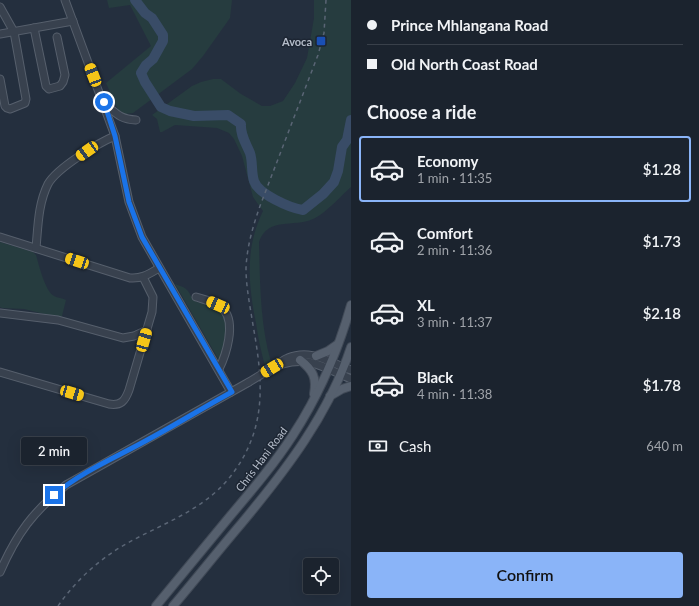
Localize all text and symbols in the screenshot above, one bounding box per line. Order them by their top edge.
text: Prince Mhlangana Road [391,16,548,34]
place label: Avoca [281,35,312,48]
marker: Avoca [315,35,327,47]
text: Old North Coast Road [391,55,538,73]
car [83,62,103,88]
route start [95,93,113,111]
text: Choose a ride [367,101,476,123]
car [74,139,100,163]
icon: car [369,151,405,187]
text: Economy [417,152,478,170]
text: $1.28 [643,160,681,178]
text: 1 min · 11:35 [417,170,492,186]
icon: car [369,223,405,259]
text: Comfort [417,224,473,242]
text: $1.73 [643,232,681,250]
text: 2 min · 11:36 [417,242,492,258]
car [64,252,90,270]
car [205,295,231,315]
icon: car [369,295,405,331]
text: XL [417,296,435,314]
text: $2.18 [643,304,681,322]
text: 3 min · 11:37 [417,314,492,330]
car [135,327,153,353]
car [259,357,285,379]
icon: car [369,367,405,403]
text: Black [417,368,453,386]
text: $1.78 [643,376,681,394]
car [59,384,85,402]
text: 4 min · 11:38 [417,386,492,402]
street label: Chris Hani Road [233,424,289,494]
icon: cash [367,435,389,457]
callout: 2 min [21,437,87,465]
text: Cash [399,437,431,455]
text: 640 m [646,438,683,454]
text: 2 min [38,443,70,459]
route end [45,486,63,504]
button: Confirm [367,552,683,598]
map controls [303,558,339,594]
button: locate [303,558,339,594]

